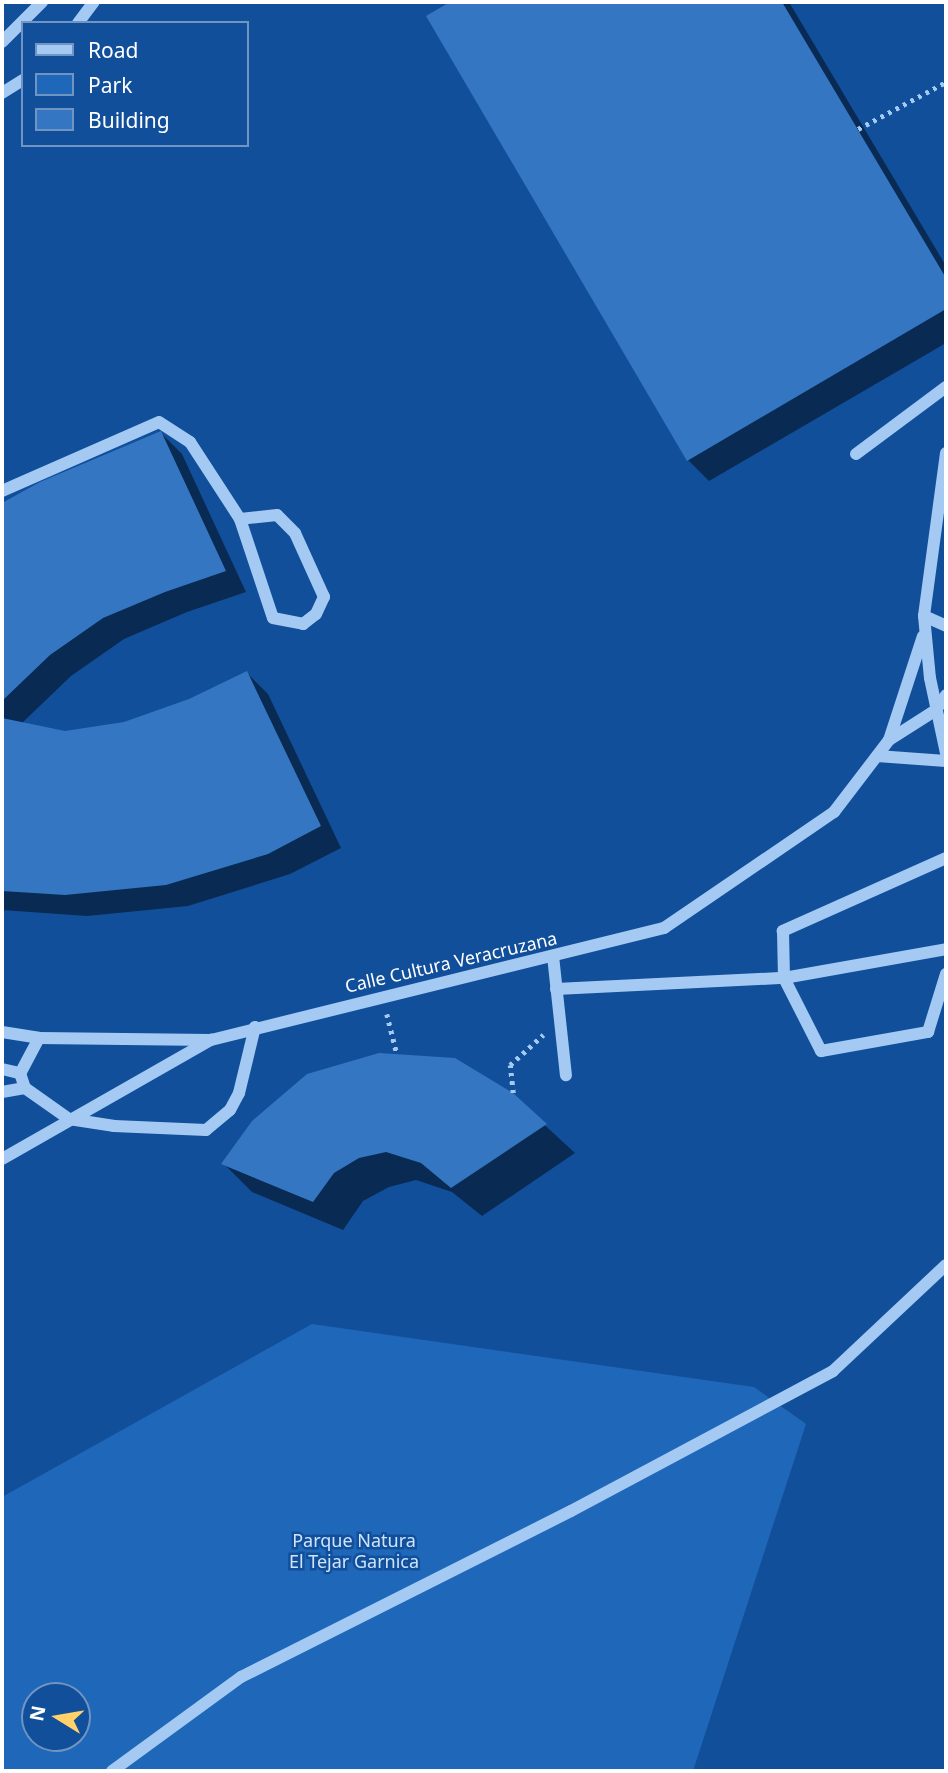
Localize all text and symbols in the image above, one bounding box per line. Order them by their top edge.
legend [21,21,248,147]
text: Road [88,36,138,64]
text: Park [88,71,132,99]
text: Building [88,106,170,134]
street label: Calle Cultura Veracruzana [343,927,559,997]
park label: Parque Natura El Tejar Garnica [289,1530,419,1572]
north arrow [21,1682,91,1752]
text: N [23,1703,52,1723]

